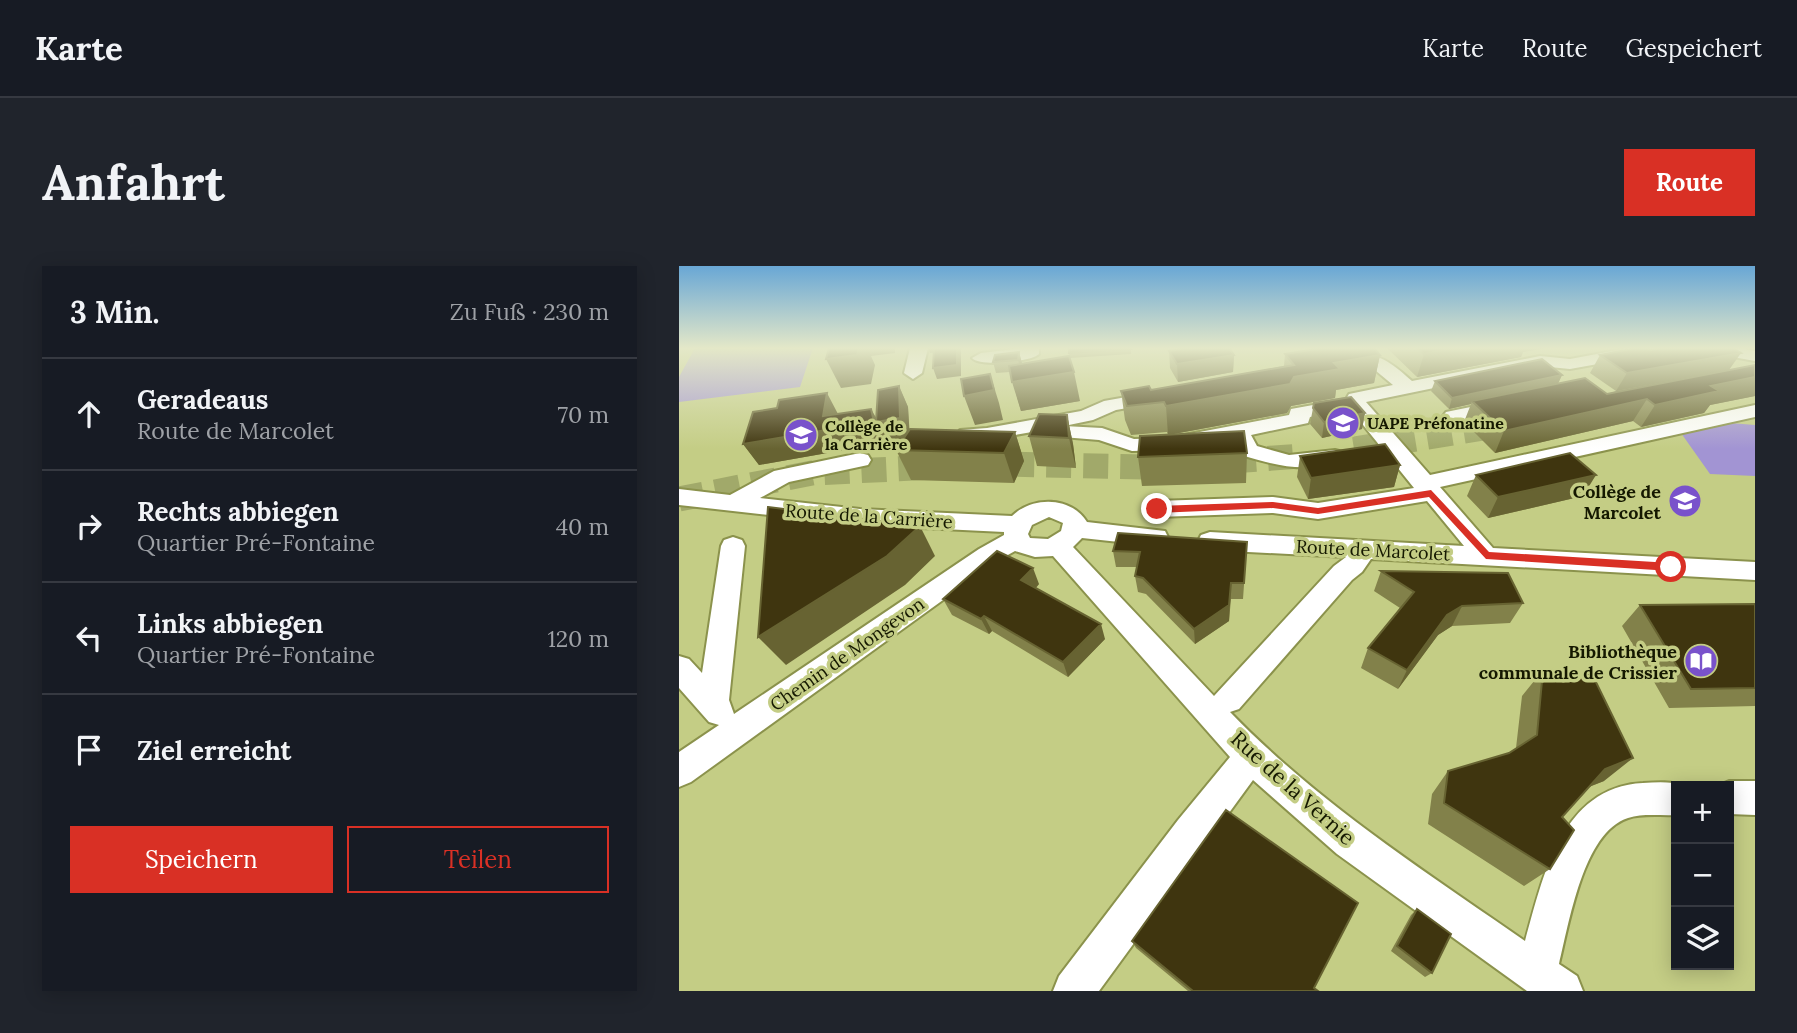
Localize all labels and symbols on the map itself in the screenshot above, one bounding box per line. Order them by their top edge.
school or university icon: UAPE Préfonatine [1324,404,1362,442]
place label: UAPE Préfonatine [1367,413,1504,433]
school or university icon: Collège de la Carrière [782,416,820,454]
place label: Collège de la Carrière [825,416,908,454]
place label: Collège de Marcolet [1573,480,1662,524]
school or university icon: Collège de Marcolet [1666,482,1704,520]
route end [1141,493,1172,524]
street label: Route de la Carrière [785,499,954,533]
street label: Route de Marcolet [1295,534,1451,566]
route start [1655,551,1686,582]
street label: Chemin de Mongevon [765,592,929,716]
place label: Bibliothèque communale de Crissier [1479,640,1677,684]
library icon: Bibliothèque communale de Crissier [1682,642,1720,680]
street label: Rue de la Vernie [1225,725,1361,851]

